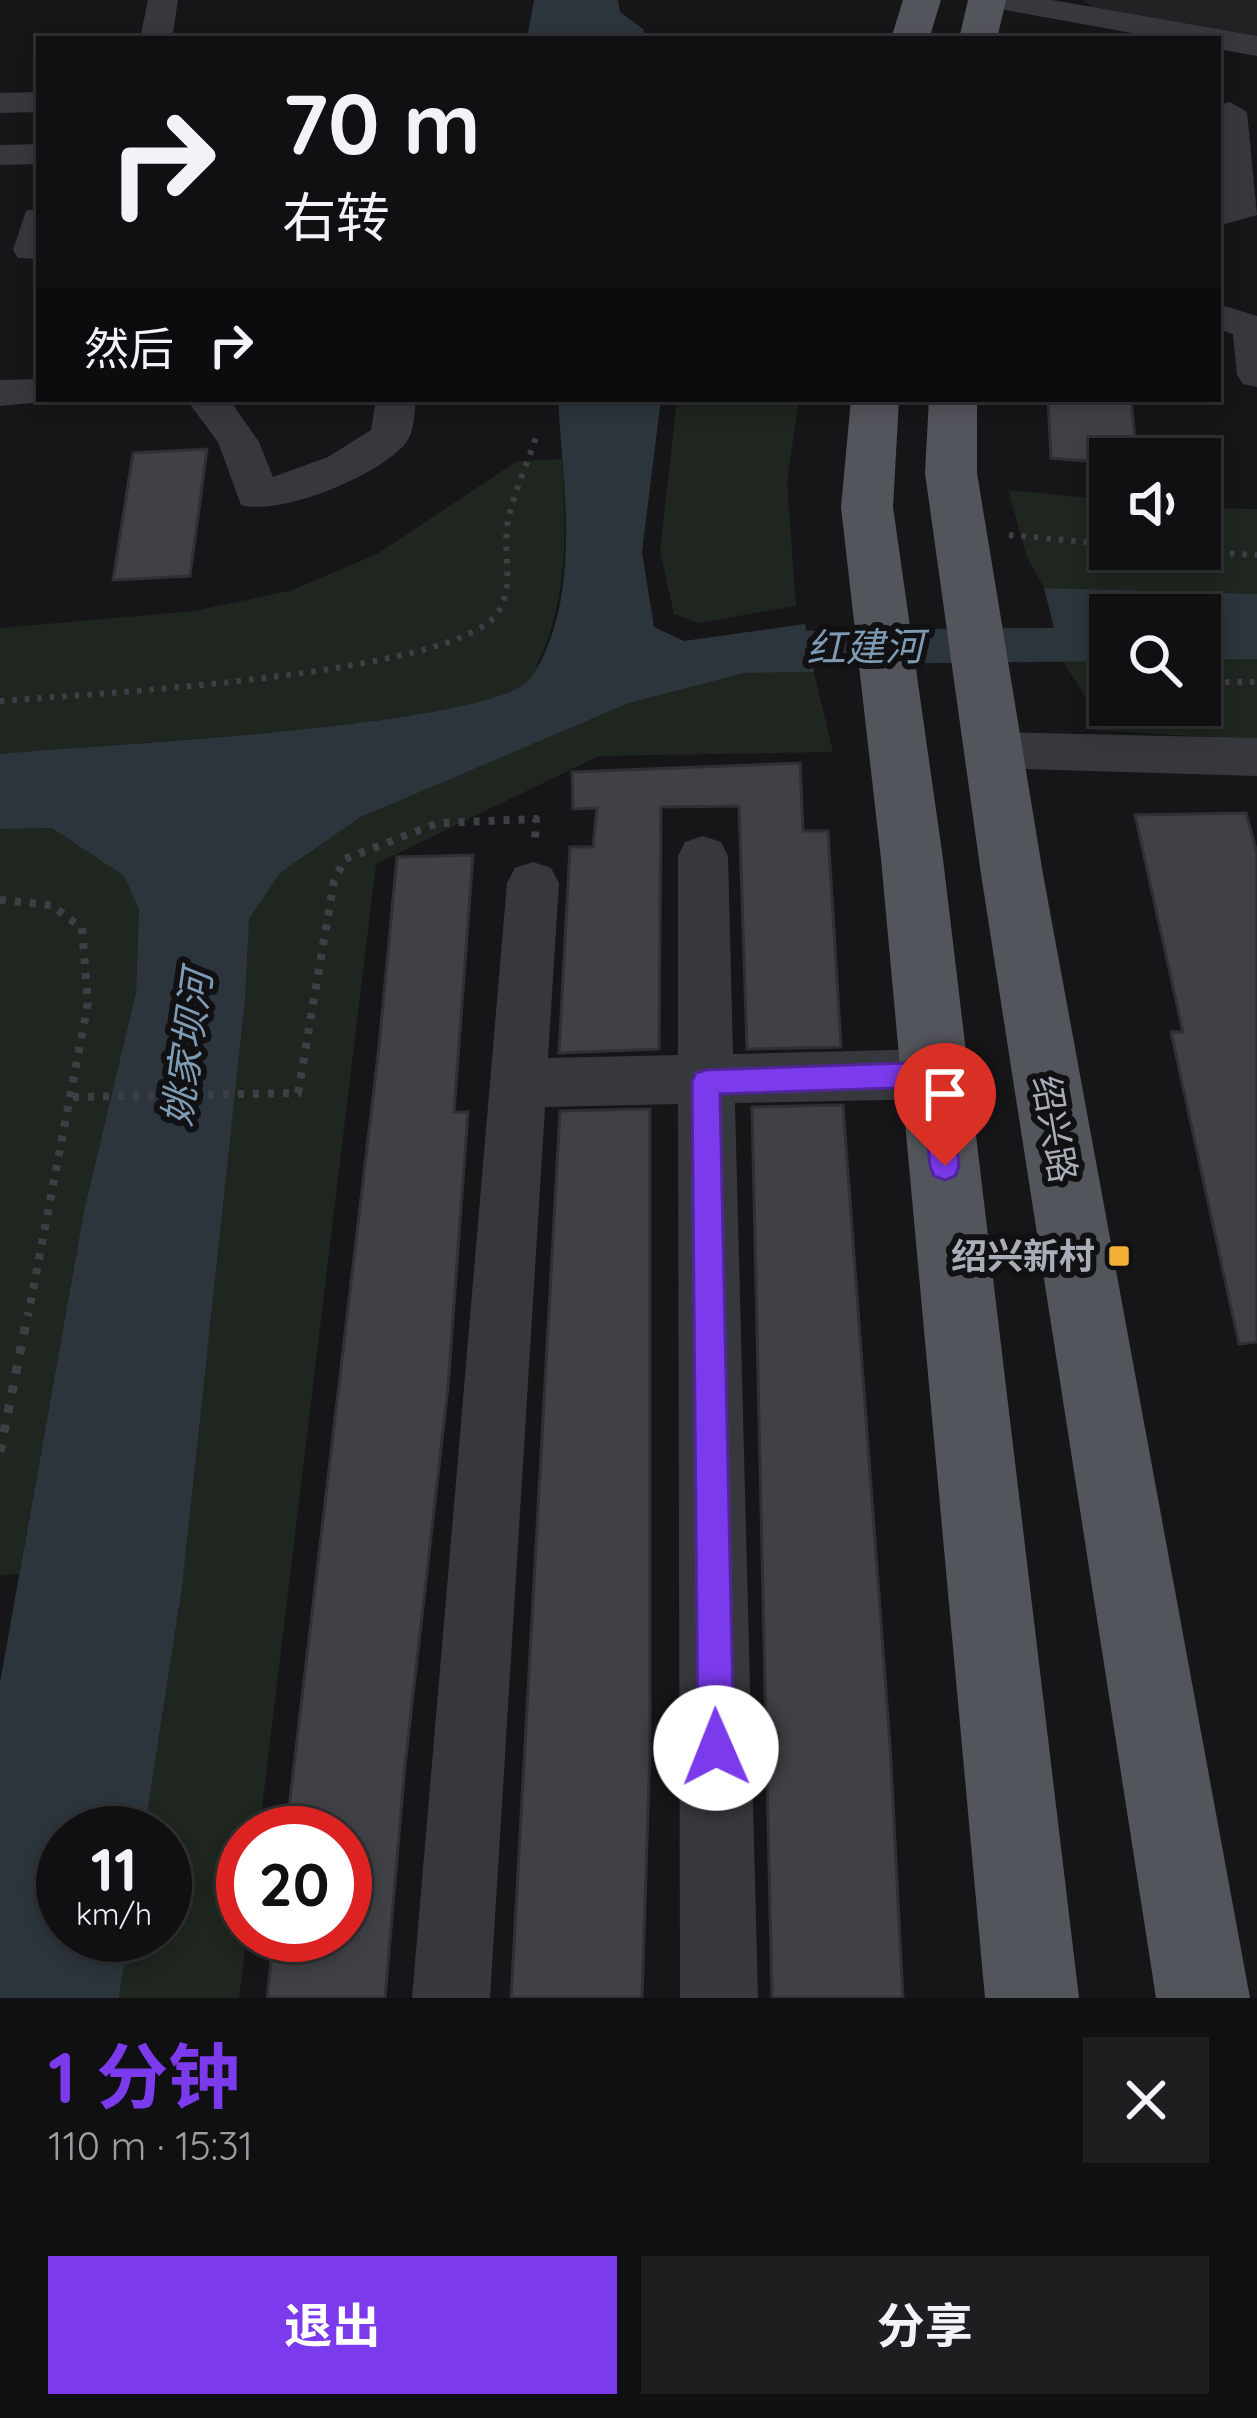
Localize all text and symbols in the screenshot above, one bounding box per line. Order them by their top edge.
text: 70 m [282,70,481,175]
icon: right [84,84,240,240]
text: 右转 [282,183,390,251]
icon: right [198,312,264,378]
text: 然后 [84,320,174,376]
map controls [1089,438,1221,726]
button: sound [1089,438,1221,570]
button: search [1089,594,1221,726]
water label: 红建河 [806,621,931,672]
water label: 姚家坝河 [151,960,223,1129]
pin [894,1043,996,1166]
icon: arrive [912,1061,978,1127]
street label: 绍兴路 [1024,1072,1087,1186]
place label: 绍兴新村 [951,1233,1095,1278]
marker: 绍兴新村 [1106,1243,1132,1269]
position arrow [653,1685,779,1811]
speed limit sign: 20 [216,1806,372,1962]
text: 11 [91,1831,137,1906]
text: km/h [76,1895,152,1933]
text: 1 分钟 [48,2031,240,2121]
button: close [1083,2037,1209,2163]
text: 110 m · 15:31 [48,2121,253,2170]
button: 退出 [48,2256,617,2394]
button: 分享 [641,2256,1209,2394]

